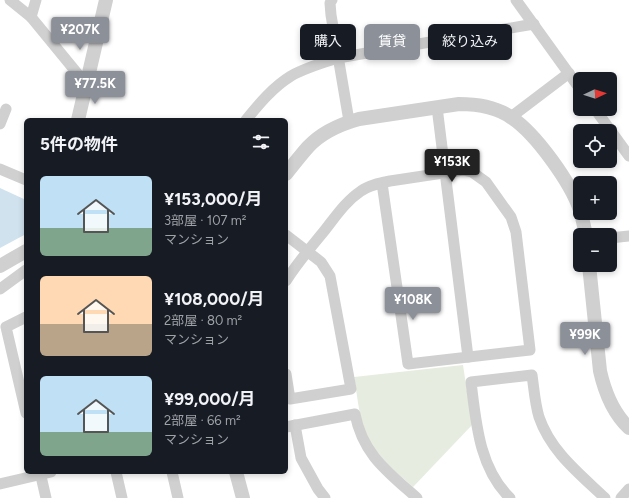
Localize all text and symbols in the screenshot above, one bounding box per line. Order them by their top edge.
pin: ¥207K [52,17,108,51]
text: ¥207K [60,22,100,37]
chip: 購入 [300,24,356,60]
chip: 賃貸 [364,24,420,60]
chip: 絞り込み [428,24,512,60]
pin: ¥77.5K [62,71,128,105]
north arrow [573,72,617,116]
map controls [573,72,617,272]
text: ¥77.5K [74,76,116,91]
button: locate [573,124,617,168]
icon: filters [250,131,272,153]
text: 5件の物件 [40,134,118,154]
pin: ¥153K [424,149,480,183]
text: ¥153K [434,154,470,169]
button: + [573,176,617,220]
text: ¥153,000/月 [164,189,262,209]
icon: home [72,192,120,240]
text: 3部屋 · 107 m² [164,213,246,228]
button: − [573,228,617,272]
text: マンション [164,232,229,247]
pin: ¥108K [385,287,441,321]
text: ¥108,000/月 [164,289,265,309]
icon: home [72,292,120,340]
text: ¥108K [394,292,432,307]
text: 2部屋 · 80 m² [164,313,242,328]
pin: ¥99K [561,322,609,356]
text: ¥99K [569,327,601,342]
text: マンション [164,332,229,347]
text: ¥99,000/月 [164,389,256,409]
icon: home [72,392,120,440]
text: 2部屋 · 66 m² [164,413,241,428]
text: マンション [164,432,229,447]

